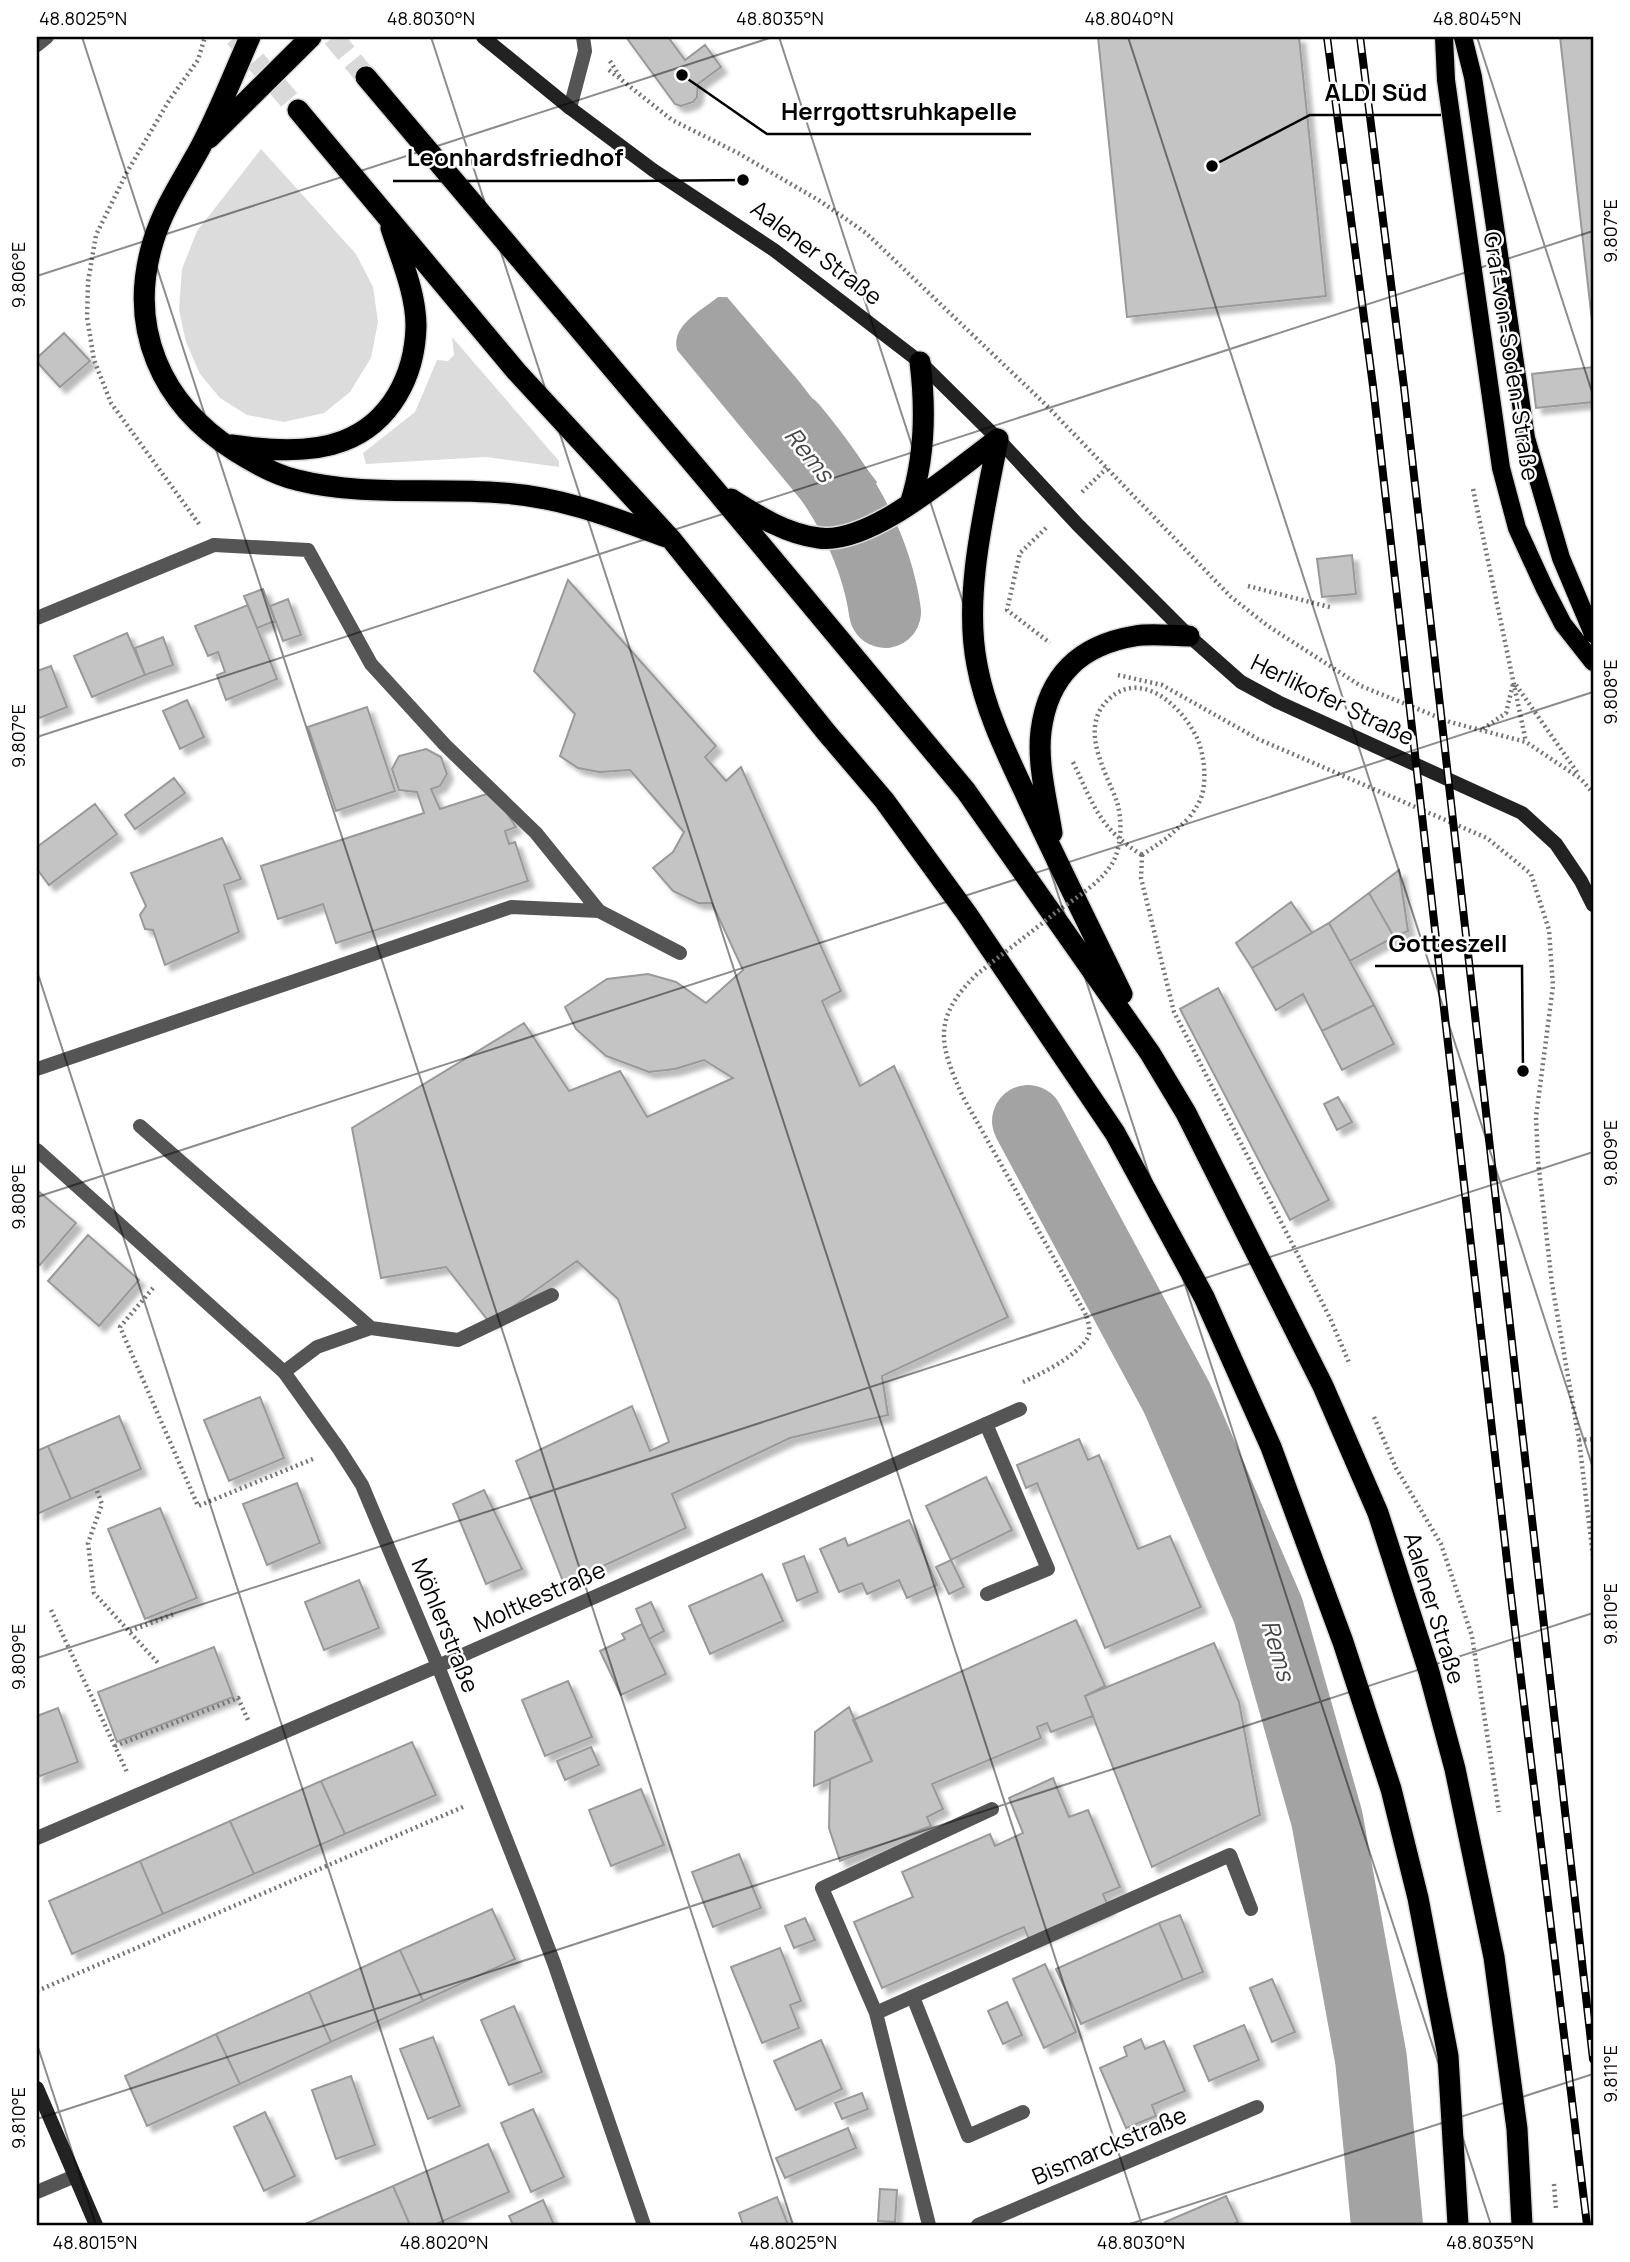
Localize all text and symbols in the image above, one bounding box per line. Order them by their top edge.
text: 48.8025°N [39,6,127,30]
text: 48.8030°N [387,6,475,30]
text: 48.8035°N [736,6,824,30]
text: 48.8040°N [1084,6,1174,30]
text: 48.8045°N [1433,6,1521,30]
callout: ALDI Süd [1310,70,1441,115]
text: ALDI Süd [1325,75,1427,108]
callout: Herrgottsruhkapelle [767,89,1031,134]
text: Herrgottsruhkapelle [781,94,1017,127]
callout: Leonhardsfriedhof [393,136,637,181]
text: Leonhardsfriedhof [407,140,623,173]
street label: Aalener Straße [745,192,889,312]
text: 9.807°E [1598,199,1622,263]
street label: Graf-von-Soden-Straße [1476,229,1548,483]
text: 9.806°E [6,242,30,308]
water label: Rems [778,420,844,490]
street label: Herlikofer Straße [1246,646,1420,752]
text: 9.808°E [1598,659,1622,725]
text: 9.807°E [6,704,30,768]
callout: Gotteszell [1375,921,1522,966]
text: Gotteszell [1389,926,1507,959]
text: 9.809°E [1598,1120,1622,1186]
text: 9.808°E [6,1164,30,1230]
street label: Aalener Straße [1397,1528,1473,1688]
street label: Möhlerstraße [405,1553,487,1697]
street label: Moltkestraße [468,1553,610,1639]
text: 9.810°E [1598,1583,1622,1645]
water label: Rems [1255,1616,1304,1687]
text: 9.809°E [6,1624,30,1690]
text: 9.811°E [1598,2045,1622,2103]
text: 9.810°E [6,2087,30,2149]
street label: Bismarckstraße [1027,2098,1191,2192]
text: 48.8015°N [53,2230,137,2254]
text: 48.8020°N [400,2230,488,2254]
text: 48.8025°N [749,2230,837,2254]
text: 48.8030°N [1097,2230,1185,2254]
text: 48.8035°N [1446,2230,1534,2254]

